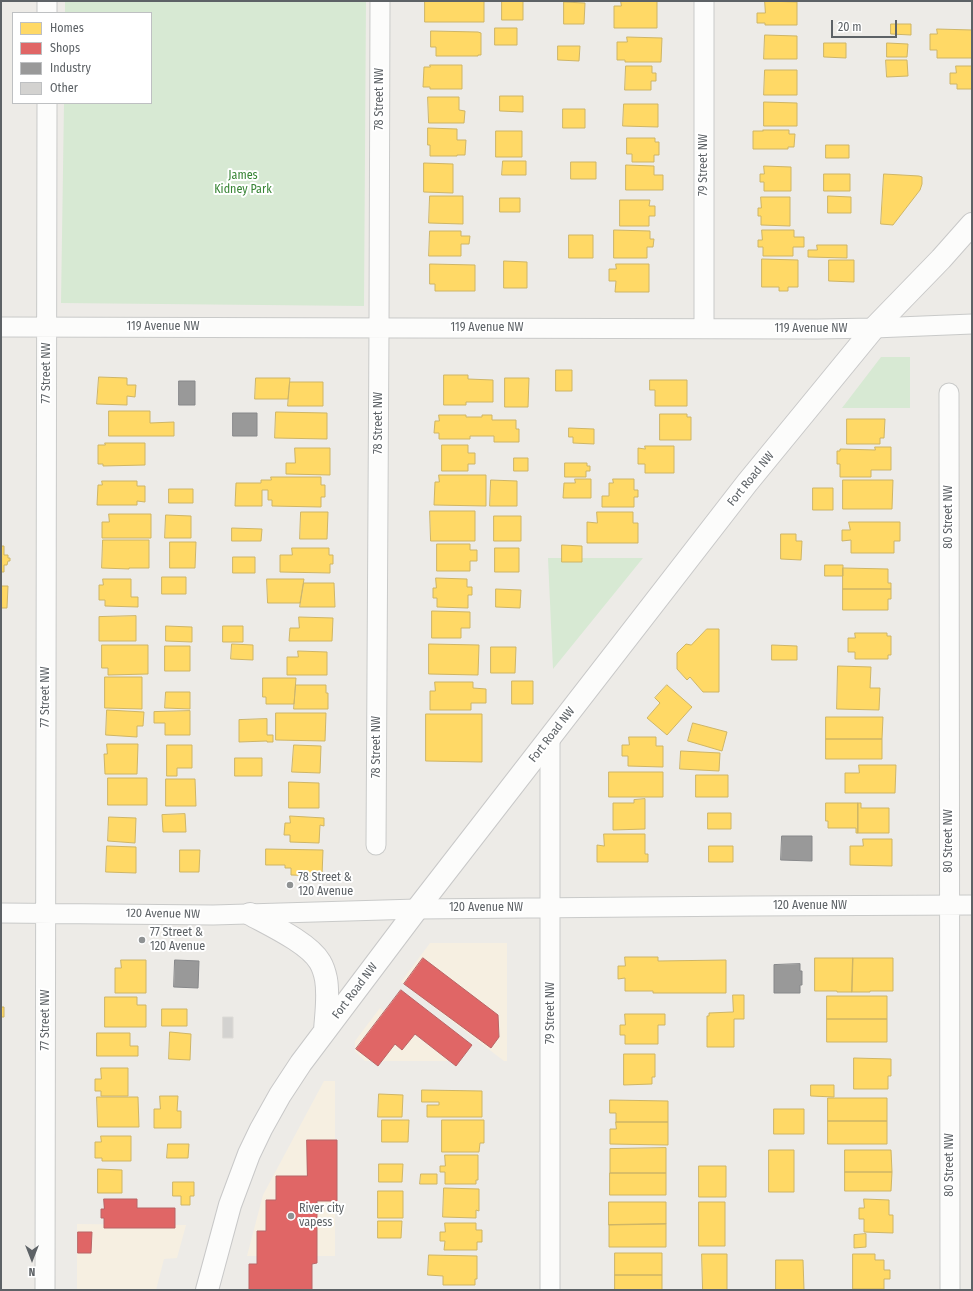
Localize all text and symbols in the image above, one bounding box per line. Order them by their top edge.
legend [12,12,152,104]
scale bar [833,12,899,38]
text: 20 m [838,20,862,34]
text: Homes [50,21,84,35]
text: Shops [50,41,80,55]
text: Industry [50,61,91,75]
street label: 78 Street NW [373,68,387,130]
text: Other [50,81,78,95]
street label: 79 Street NW [697,134,711,196]
park label: James Kidney Park [214,169,272,197]
street label: 119 Avenue NW [127,320,199,334]
street label: 119 Avenue NW [451,321,523,335]
street label: 119 Avenue NW [775,322,847,336]
street label: 77 Street NW [40,342,54,404]
street label: 78 Street NW [372,392,386,454]
street label: Fort Road NW [725,449,777,509]
street label: 80 Street NW [942,485,956,549]
street label: 77 Street NW [39,666,53,728]
street label: Fort Road NW [526,705,578,765]
street label: 78 Street NW [370,716,384,778]
street label: 80 Street NW [942,809,956,873]
place label: 78 Street & 120 Avenue [298,871,353,899]
marker: 78 Street & 120 Avenue [285,880,295,890]
street label: 120 Avenue NW [773,899,847,913]
street label: 120 Avenue NW [449,901,523,915]
street label: 120 Avenue NW [126,906,200,922]
place label: 77 Street & 120 Avenue [150,926,205,954]
marker: 77 Street & 120 Avenue [137,935,147,945]
street label: Fort Road NW [329,960,381,1022]
street label: 79 Street NW [544,982,558,1044]
street label: 77 Street NW [39,989,53,1051]
street label: 80 Street NW [943,1133,957,1197]
place label: River city vapess [299,1202,344,1230]
marker: River city vapess [286,1211,296,1221]
north arrow [12,1239,52,1279]
text: N [29,1265,35,1278]

